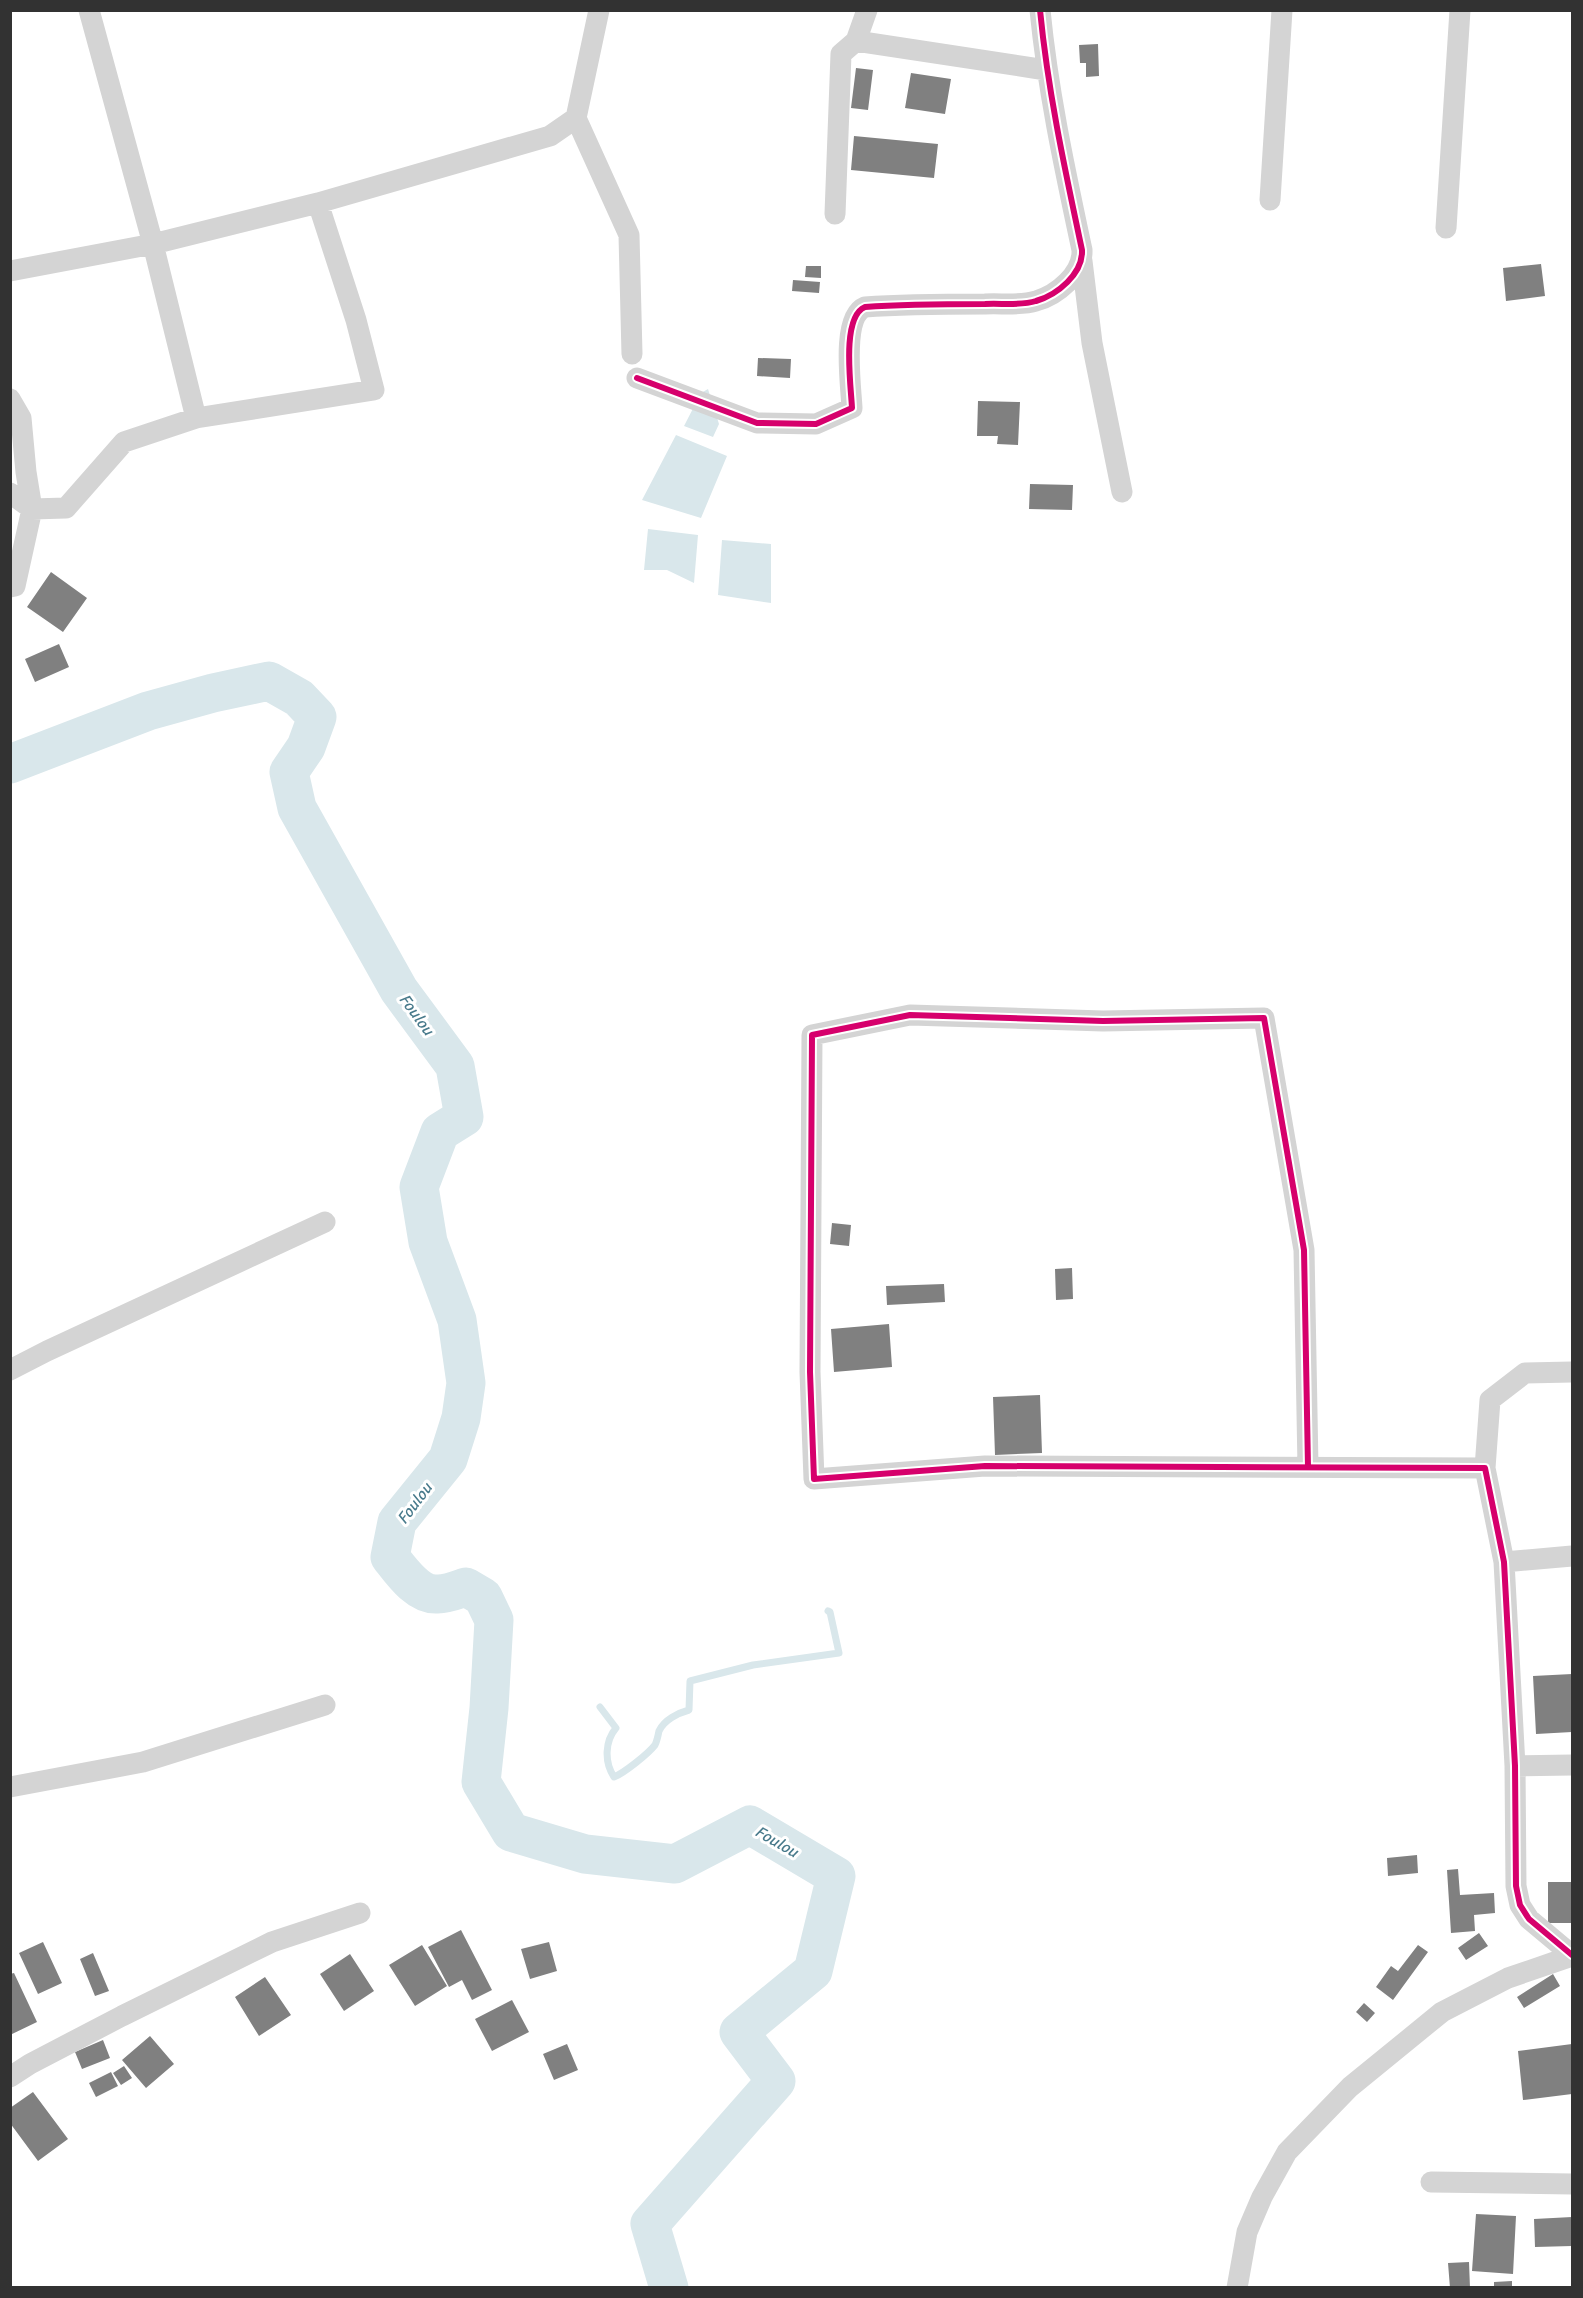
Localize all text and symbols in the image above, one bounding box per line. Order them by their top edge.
water label: Foulou [394,990,439,1040]
water label: Foulou [393,1478,438,1528]
water label: Foulou [751,1822,803,1863]

